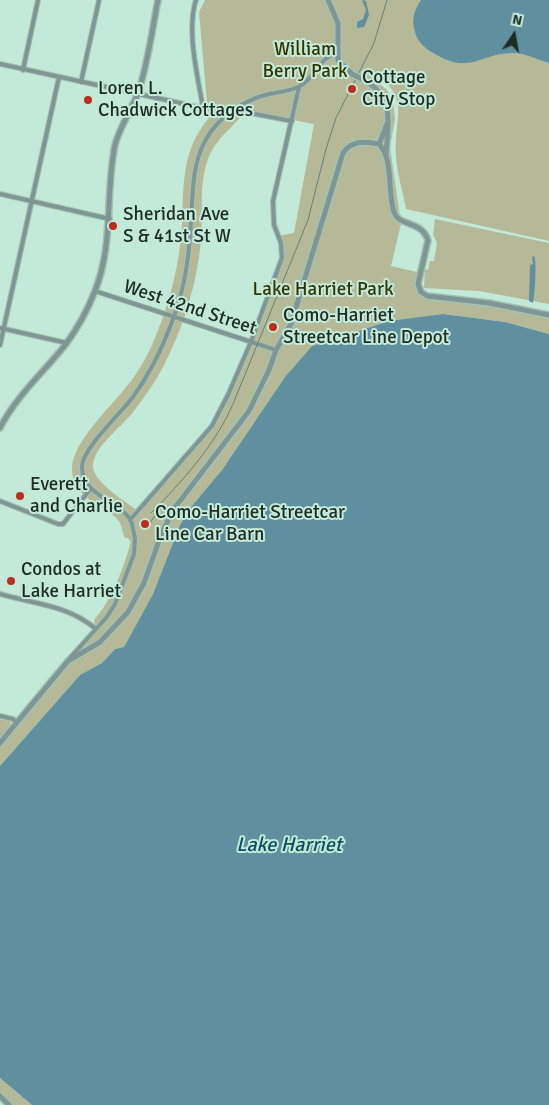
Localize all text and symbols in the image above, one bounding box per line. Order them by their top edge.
north arrow [489,10,539,60]
text: N [511,11,524,29]
park label: William Berry Park [262,39,348,83]
place label: Cottage City Stop [362,67,435,111]
place label: Loren L. Chadwick Cottages [98,78,253,122]
marker: Cottage City Stop [346,83,358,95]
marker: Loren L. Chadwick Cottages [82,94,94,106]
place label: Sheridan Ave S & 41st St W [123,204,231,248]
marker: Sheridan Ave S & 41st St W [107,220,119,232]
street label: West 42nd Street [121,276,259,340]
park label: Lake Harriet Park [253,279,393,301]
place label: Como-Harriet Streetcar Line Depot [283,305,449,349]
marker: Como-Harriet Streetcar Line Depot [267,321,279,333]
place label: Everett and Charlie [30,474,123,518]
marker: Everett and Charlie [14,490,26,502]
place label: Como-Harriet Streetcar Line Car Barn [155,502,345,546]
marker: Como-Harriet Streetcar Line Car Barn [139,518,151,530]
place label: Condos at Lake Harriet [21,559,121,603]
marker: Condos at Lake Harriet [5,575,17,587]
water label: Lake Harriet [236,834,342,858]

